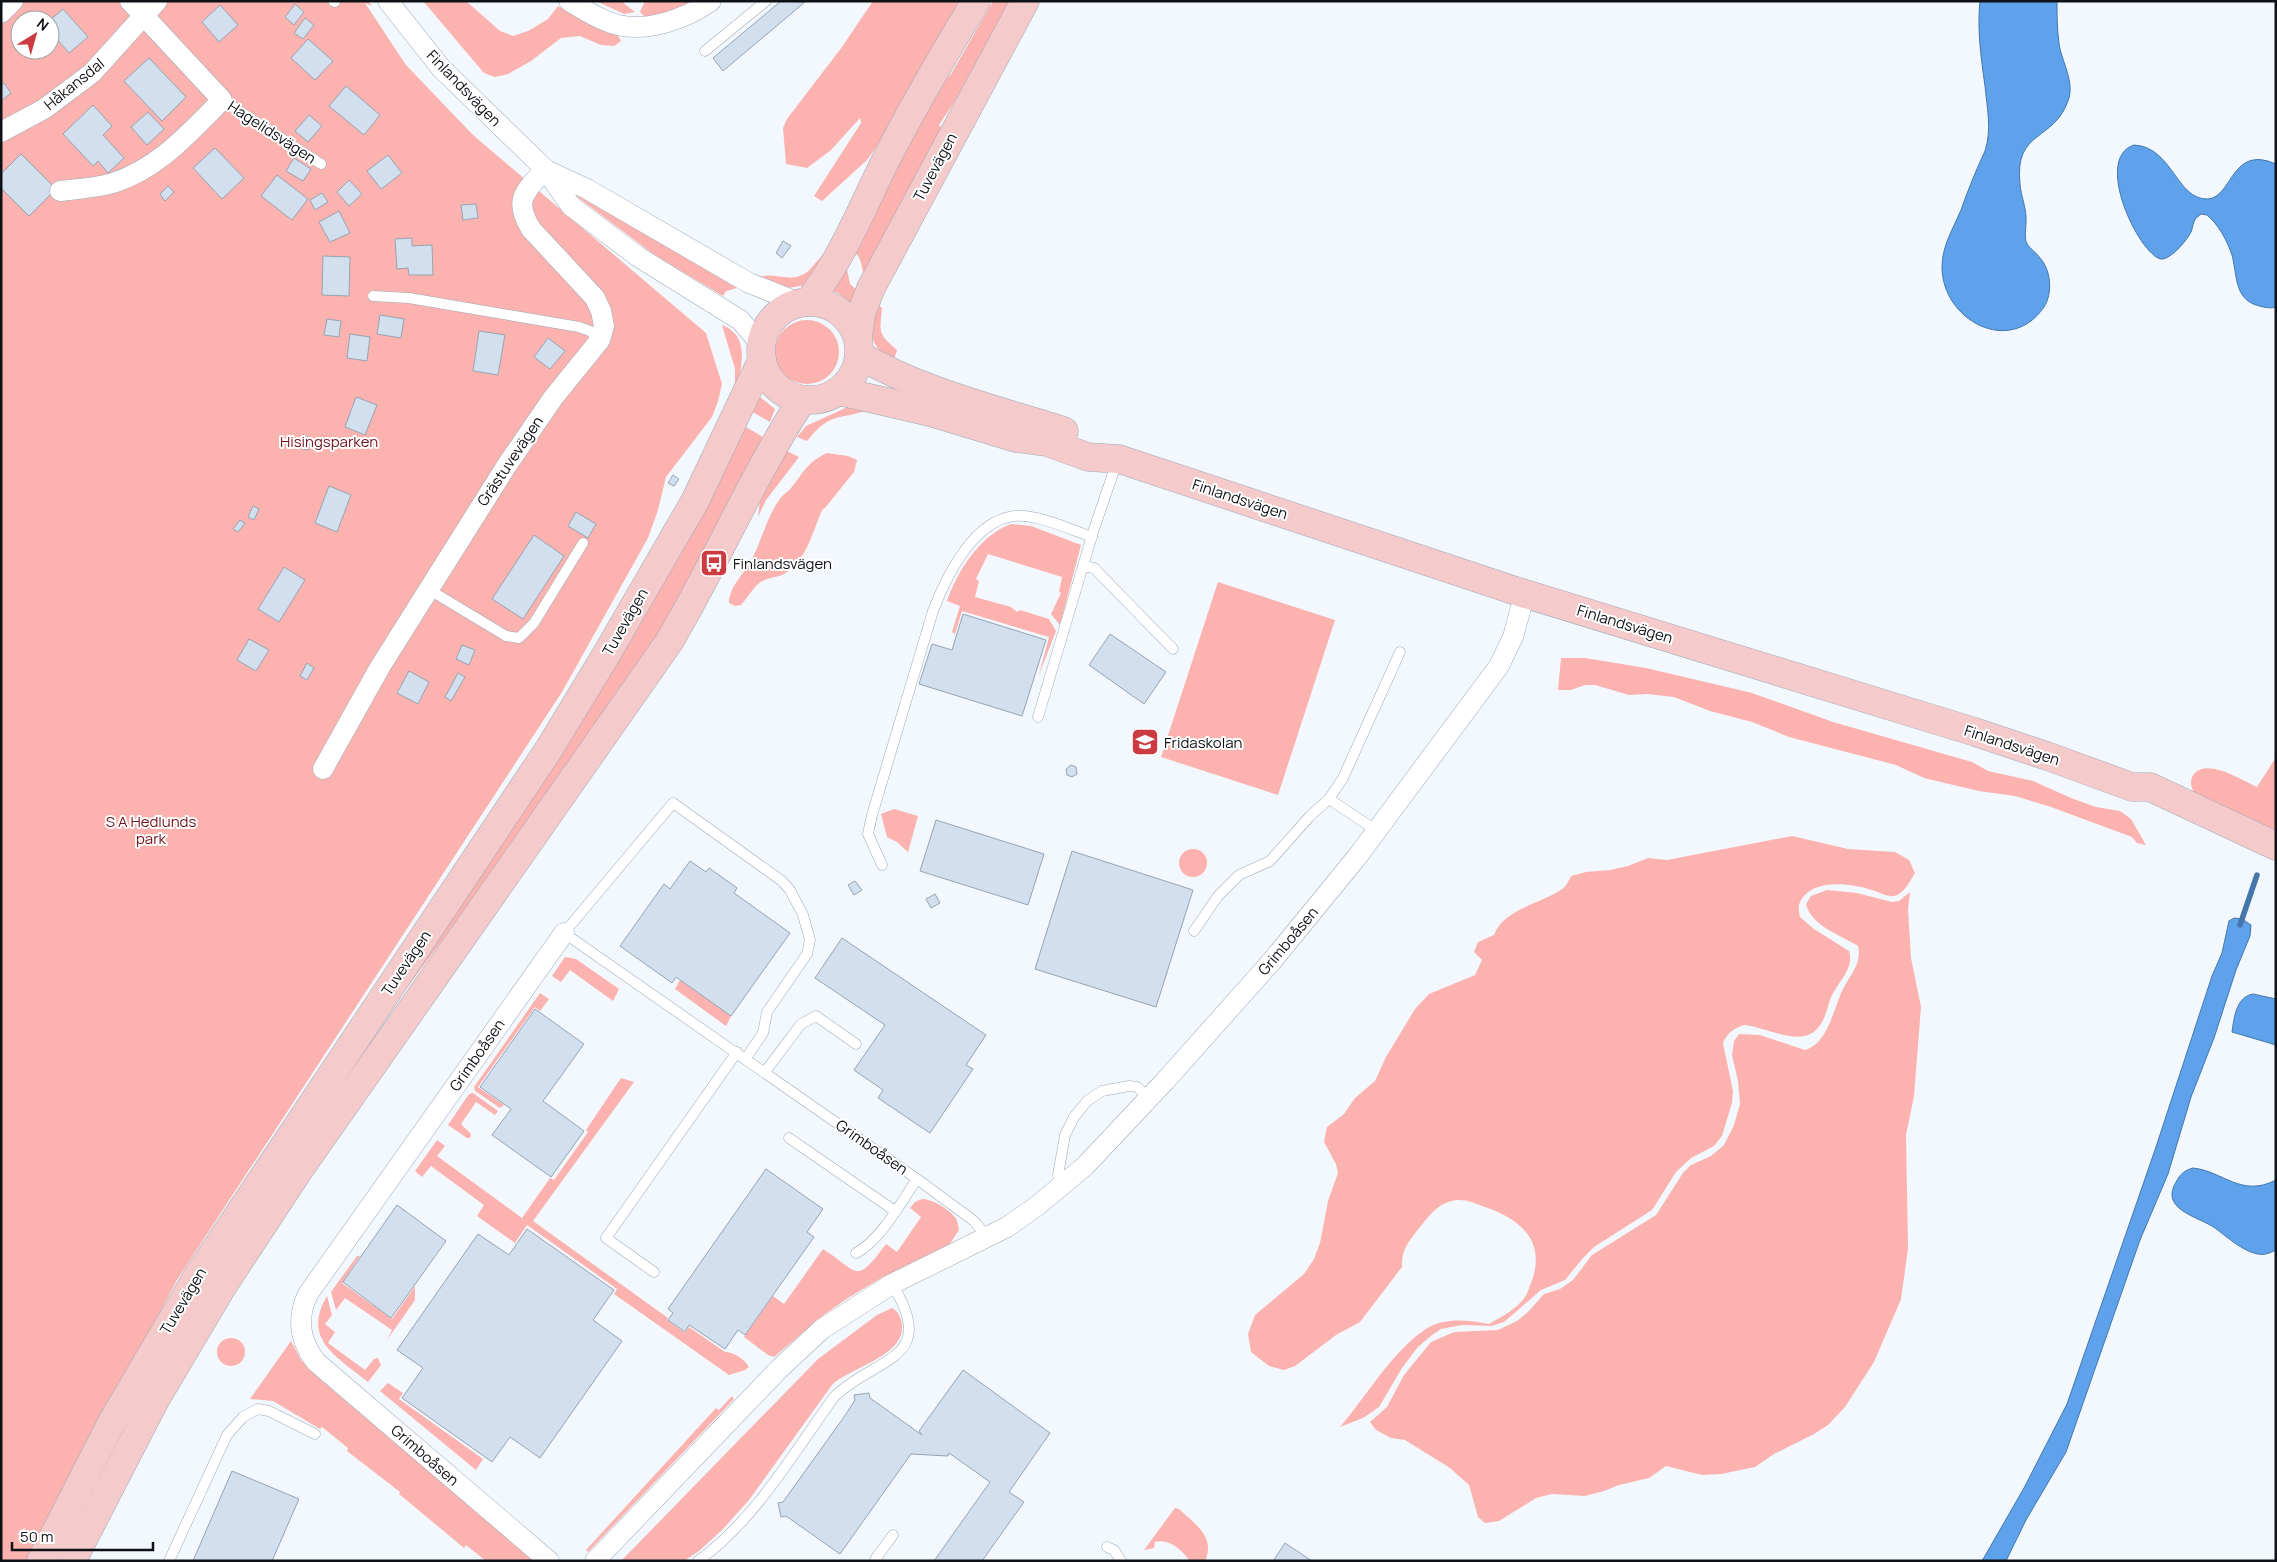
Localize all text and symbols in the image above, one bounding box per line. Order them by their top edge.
north arrow [10,10,60,60]
text: N [33,14,53,35]
street label: Finlandsvägen [422,45,506,131]
street label: Håkansdal [39,53,109,115]
street label: Hagelidsvägen [224,96,320,169]
street label: Tuvevägen [908,129,962,205]
street label: Grästuvevägen [472,412,548,510]
park label: Hisingsparken [280,431,378,452]
street label: Finlandsvägen [1190,474,1290,524]
bus stop icon: Finlandsvägen [699,548,729,578]
place label: Finlandsvägen [733,553,832,574]
street label: Tuvevägen [597,584,653,660]
street label: Finlandsvägen [1575,599,1675,649]
street label: Finlandsvägen [1962,720,2062,770]
school or university icon: Fridaskolan [1130,727,1160,757]
place label: Fridaskolan [1164,732,1243,753]
park label: S A Hedlunds park [106,811,196,849]
street label: Grimboåsen [1253,902,1323,980]
street label: Tuvevägen [376,926,436,1000]
street label: Grimboåsen [444,1015,510,1095]
street label: Grimboåsen [832,1114,912,1180]
street label: Tuvevägen [155,1263,211,1338]
street label: Grimboåsen [387,1420,464,1490]
scale bar [12,1520,154,1552]
text: 50 m [20,1526,54,1547]

